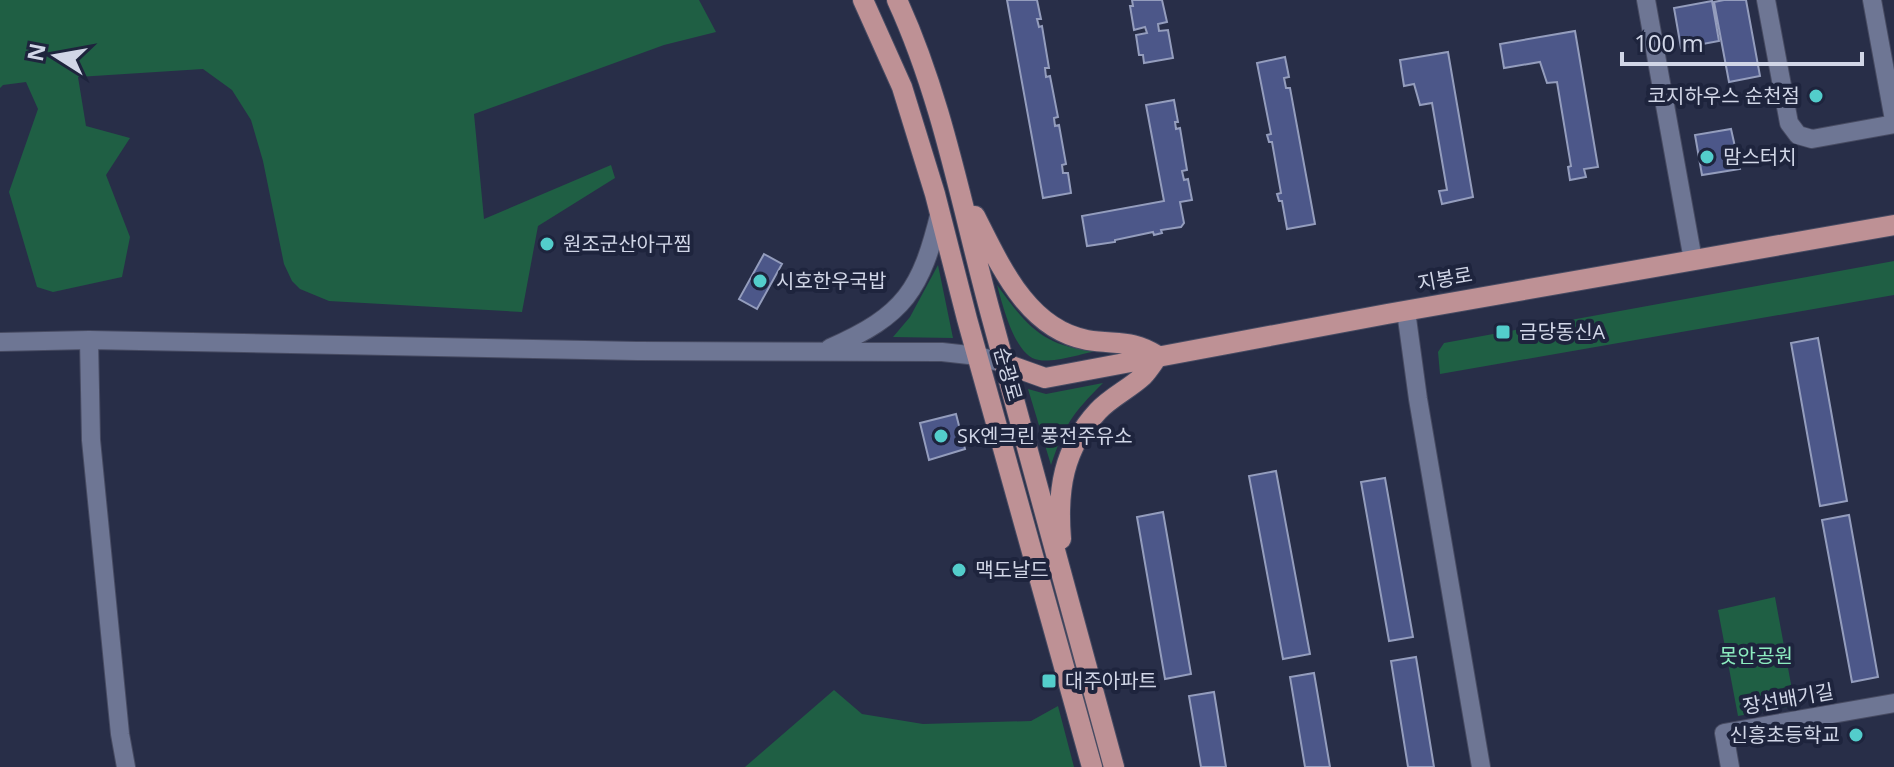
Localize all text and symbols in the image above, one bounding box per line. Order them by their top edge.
north arrow [16,16,96,96]
scale bar [1622,16,1862,66]
text: 100 m [1634,26,1704,59]
text: N [19,40,52,64]
place label: 코지하우스 순천점 [1648,82,1800,109]
marker: 코지하우스 순천점 [1807,87,1825,105]
place label: 맘스터치 [1723,143,1797,170]
marker: 맘스터치 [1698,148,1716,166]
place label: 원조군산아구찜 [563,230,692,257]
marker: 원조군산아구찜 [538,235,556,253]
street label: 지봉로 [1415,260,1474,297]
place label: 시호한우국밥 [776,267,886,294]
marker: 시호한우국밥 [751,272,769,290]
place label: 금당동신A [1519,318,1606,345]
marker: 금당동신A [1494,323,1512,341]
street label: 순광로 [988,344,1029,404]
place label: SK엔크린 풍전주유소 [957,422,1133,449]
marker: SK엔크린 풍전주유소 [932,427,950,445]
place label: 맥도날드 [975,556,1049,583]
marker: 맥도날드 [950,561,968,579]
park label: 못안공원 [1719,642,1793,669]
place label: 대주아파트 [1065,667,1157,694]
marker: 대주아파트 [1040,672,1058,690]
street label: 장선배기길 [1740,677,1836,720]
place label: 신흥초등학교 [1730,721,1840,748]
marker: 신흥초등학교 [1847,726,1865,744]

